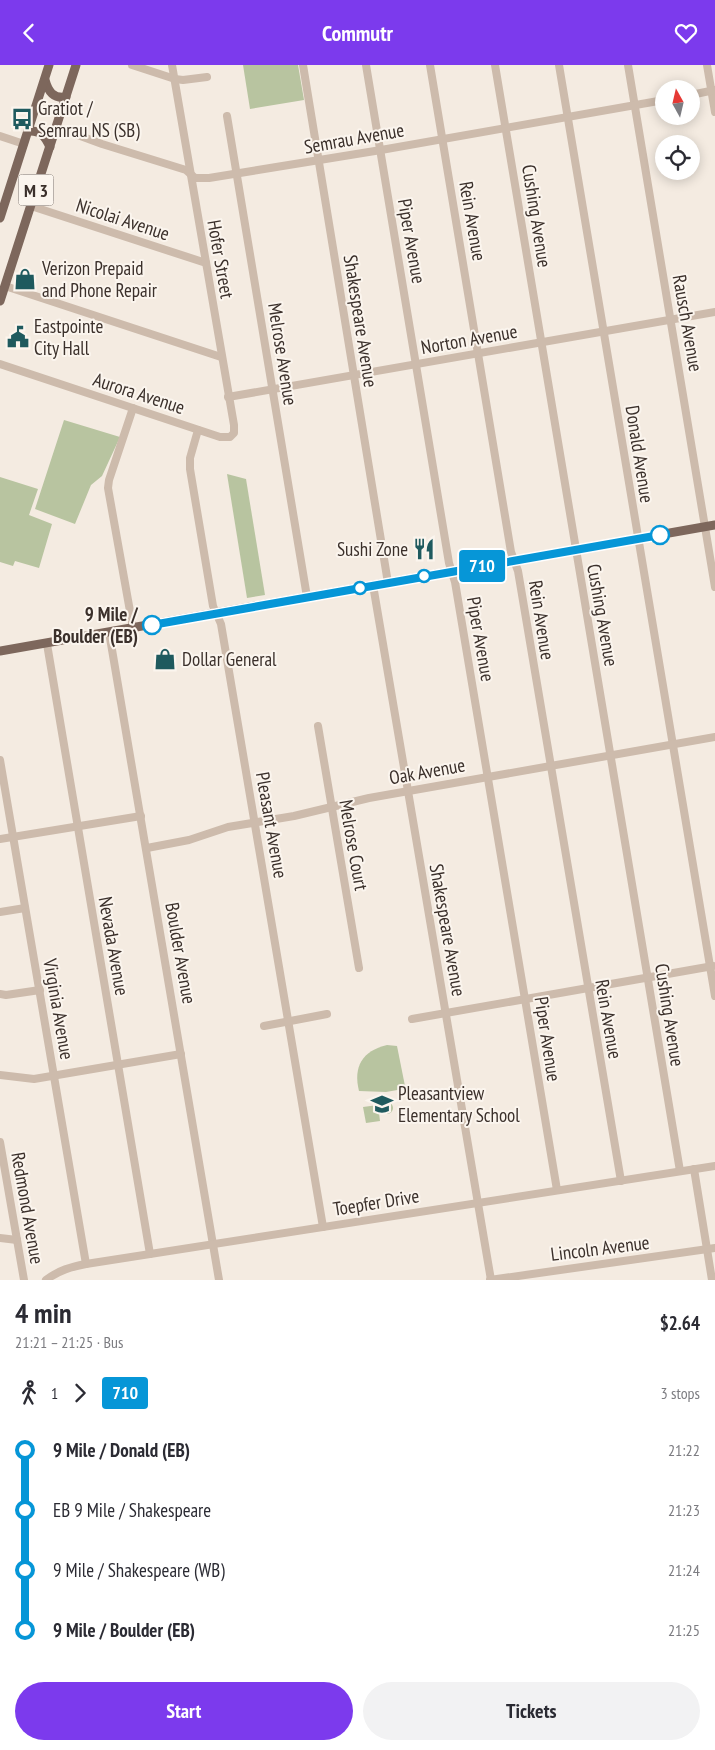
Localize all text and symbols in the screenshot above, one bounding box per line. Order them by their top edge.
icon: back [15,19,43,47]
text: Commutr [322,19,393,47]
icon: heart [672,19,700,47]
north arrow [655,80,700,125]
map controls [655,80,700,180]
place label: Gratiot / Semrau NS (SB) [38,96,140,142]
bus stop icon: Gratiot / Semrau NS (SB) [9,106,35,132]
street label: Semrau Avenue [302,117,406,159]
button: locate [655,135,700,180]
street label: Cushing Avenue [517,163,557,269]
road number: M 3 [18,175,54,205]
street label: Rein Avenue [454,179,492,263]
street label: Nicolai Avenue [73,193,173,245]
street label: Piper Avenue [393,197,431,285]
street label: Hofer Street [202,218,240,301]
street label: Shakespeare Avenue [339,253,383,389]
place label: Verizon Prepaid and Phone Repair [41,256,158,302]
shop icon: Verizon Prepaid and Phone Repair [12,266,38,292]
street label: Rausch Avenue [668,273,708,374]
street label: Melrose Avenue [263,301,303,407]
place label: Eastpointe City Hall [34,314,103,360]
street label: Norton Avenue [419,319,519,359]
public building icon: Eastpointe City Hall [5,324,31,350]
street label: Aurora Avenue [90,367,188,419]
street label: Donald Avenue [620,404,660,505]
unlabelled marker [650,525,670,545]
restaurant icon: Sushi Zone [411,536,437,562]
place label: Sushi Zone [337,537,408,561]
line badge: 710 [453,550,511,582]
text: 710 [469,554,495,577]
street label: Cushing Avenue [582,562,624,668]
unlabelled marker [417,569,431,583]
street label: Rein Avenue [524,578,560,662]
unlabelled marker [353,581,367,595]
street label: Piper Avenue [462,595,500,683]
place label: 9 Mile / Boulder (EB) [53,602,138,648]
marker: 9 Mile / Boulder (EB) [142,615,162,635]
shop icon: Dollar General [152,646,178,672]
place label: Dollar General [182,647,277,671]
street label: Oak Avenue [387,753,467,789]
street label: Pleasant Avenue [251,770,293,880]
street label: Melrose Court [334,798,374,893]
street label: Shakespeare Avenue [425,862,471,998]
street label: Nevada Avenue [93,895,135,998]
street label: Boulder Avenue [160,900,202,1006]
street label: Virginia Avenue [38,956,80,1061]
street label: Cushing Avenue [650,962,690,1068]
street label: Rein Avenue [590,977,628,1061]
street label: Piper Avenue [529,995,567,1083]
place label: Pleasantview Elementary School [398,1081,520,1127]
school or university icon: Pleasantview Elementary School [369,1091,395,1117]
street label: Redmond Avenue [6,1150,50,1266]
street label: Toepfer Drive [331,1183,421,1221]
street label: Lincoln Avenue [549,1230,651,1266]
text: 4 min [15,1294,72,1331]
text: $2.64 [660,1311,700,1335]
text: 21:21 – 21:25 · Bus [15,1332,123,1352]
icon: walk [15,1379,43,1407]
icon: forward [66,1379,94,1407]
text: 710 [112,1381,138,1404]
text: 1 [51,1383,58,1403]
text: 3 stops [660,1383,700,1403]
text: 9 Mile / Donald (EB) [53,1438,190,1462]
text: 21:22 [668,1440,700,1460]
text: EB 9 Mile / Shakespeare [53,1498,211,1522]
text: 21:23 [668,1500,700,1520]
text: 9 Mile / Shakespeare (WB) [53,1558,225,1582]
text: 21:24 [668,1560,700,1580]
text: 9 Mile / Boulder (EB) [53,1618,195,1642]
text: 21:25 [668,1620,700,1640]
button: Start [15,1682,353,1740]
button: Tickets [363,1682,700,1740]

